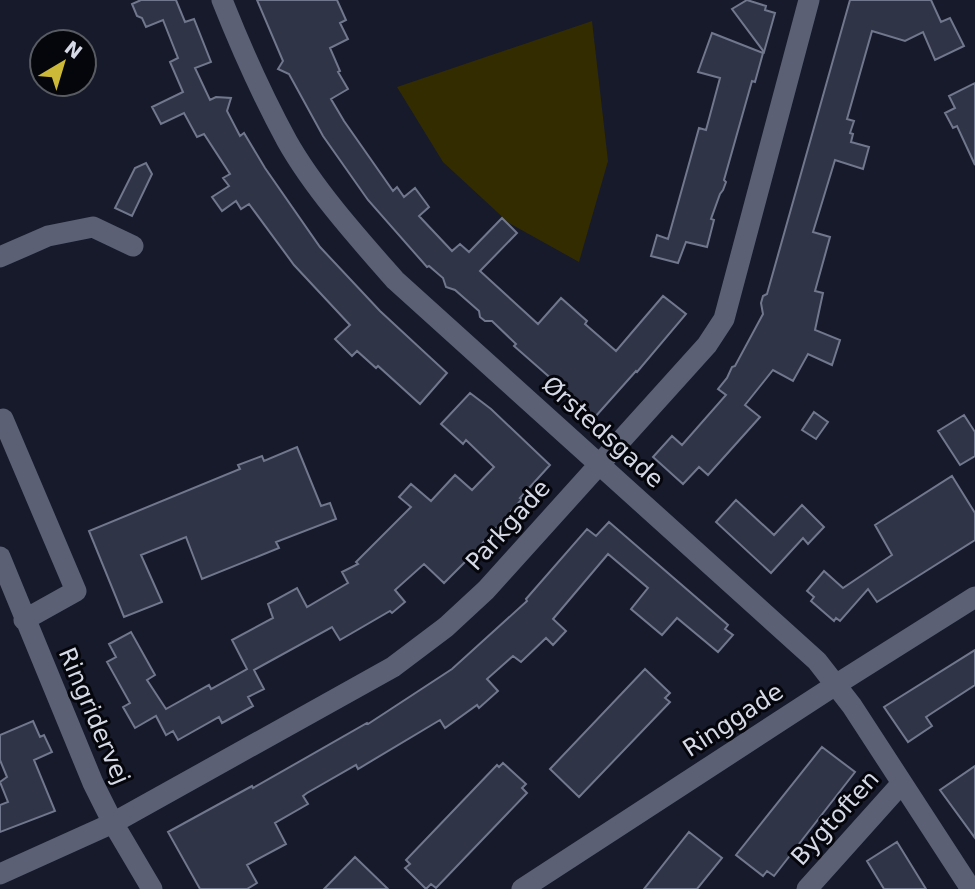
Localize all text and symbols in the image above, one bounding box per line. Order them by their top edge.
north arrow [28,28,98,98]
text: N [60,36,87,63]
street label: Ørstedsgade [537,370,669,494]
street label: Parkgade [460,474,556,576]
street label: Ringridervej [53,643,135,789]
street label: Ringgade [678,677,788,763]
street label: Bygtoften [785,765,885,871]

